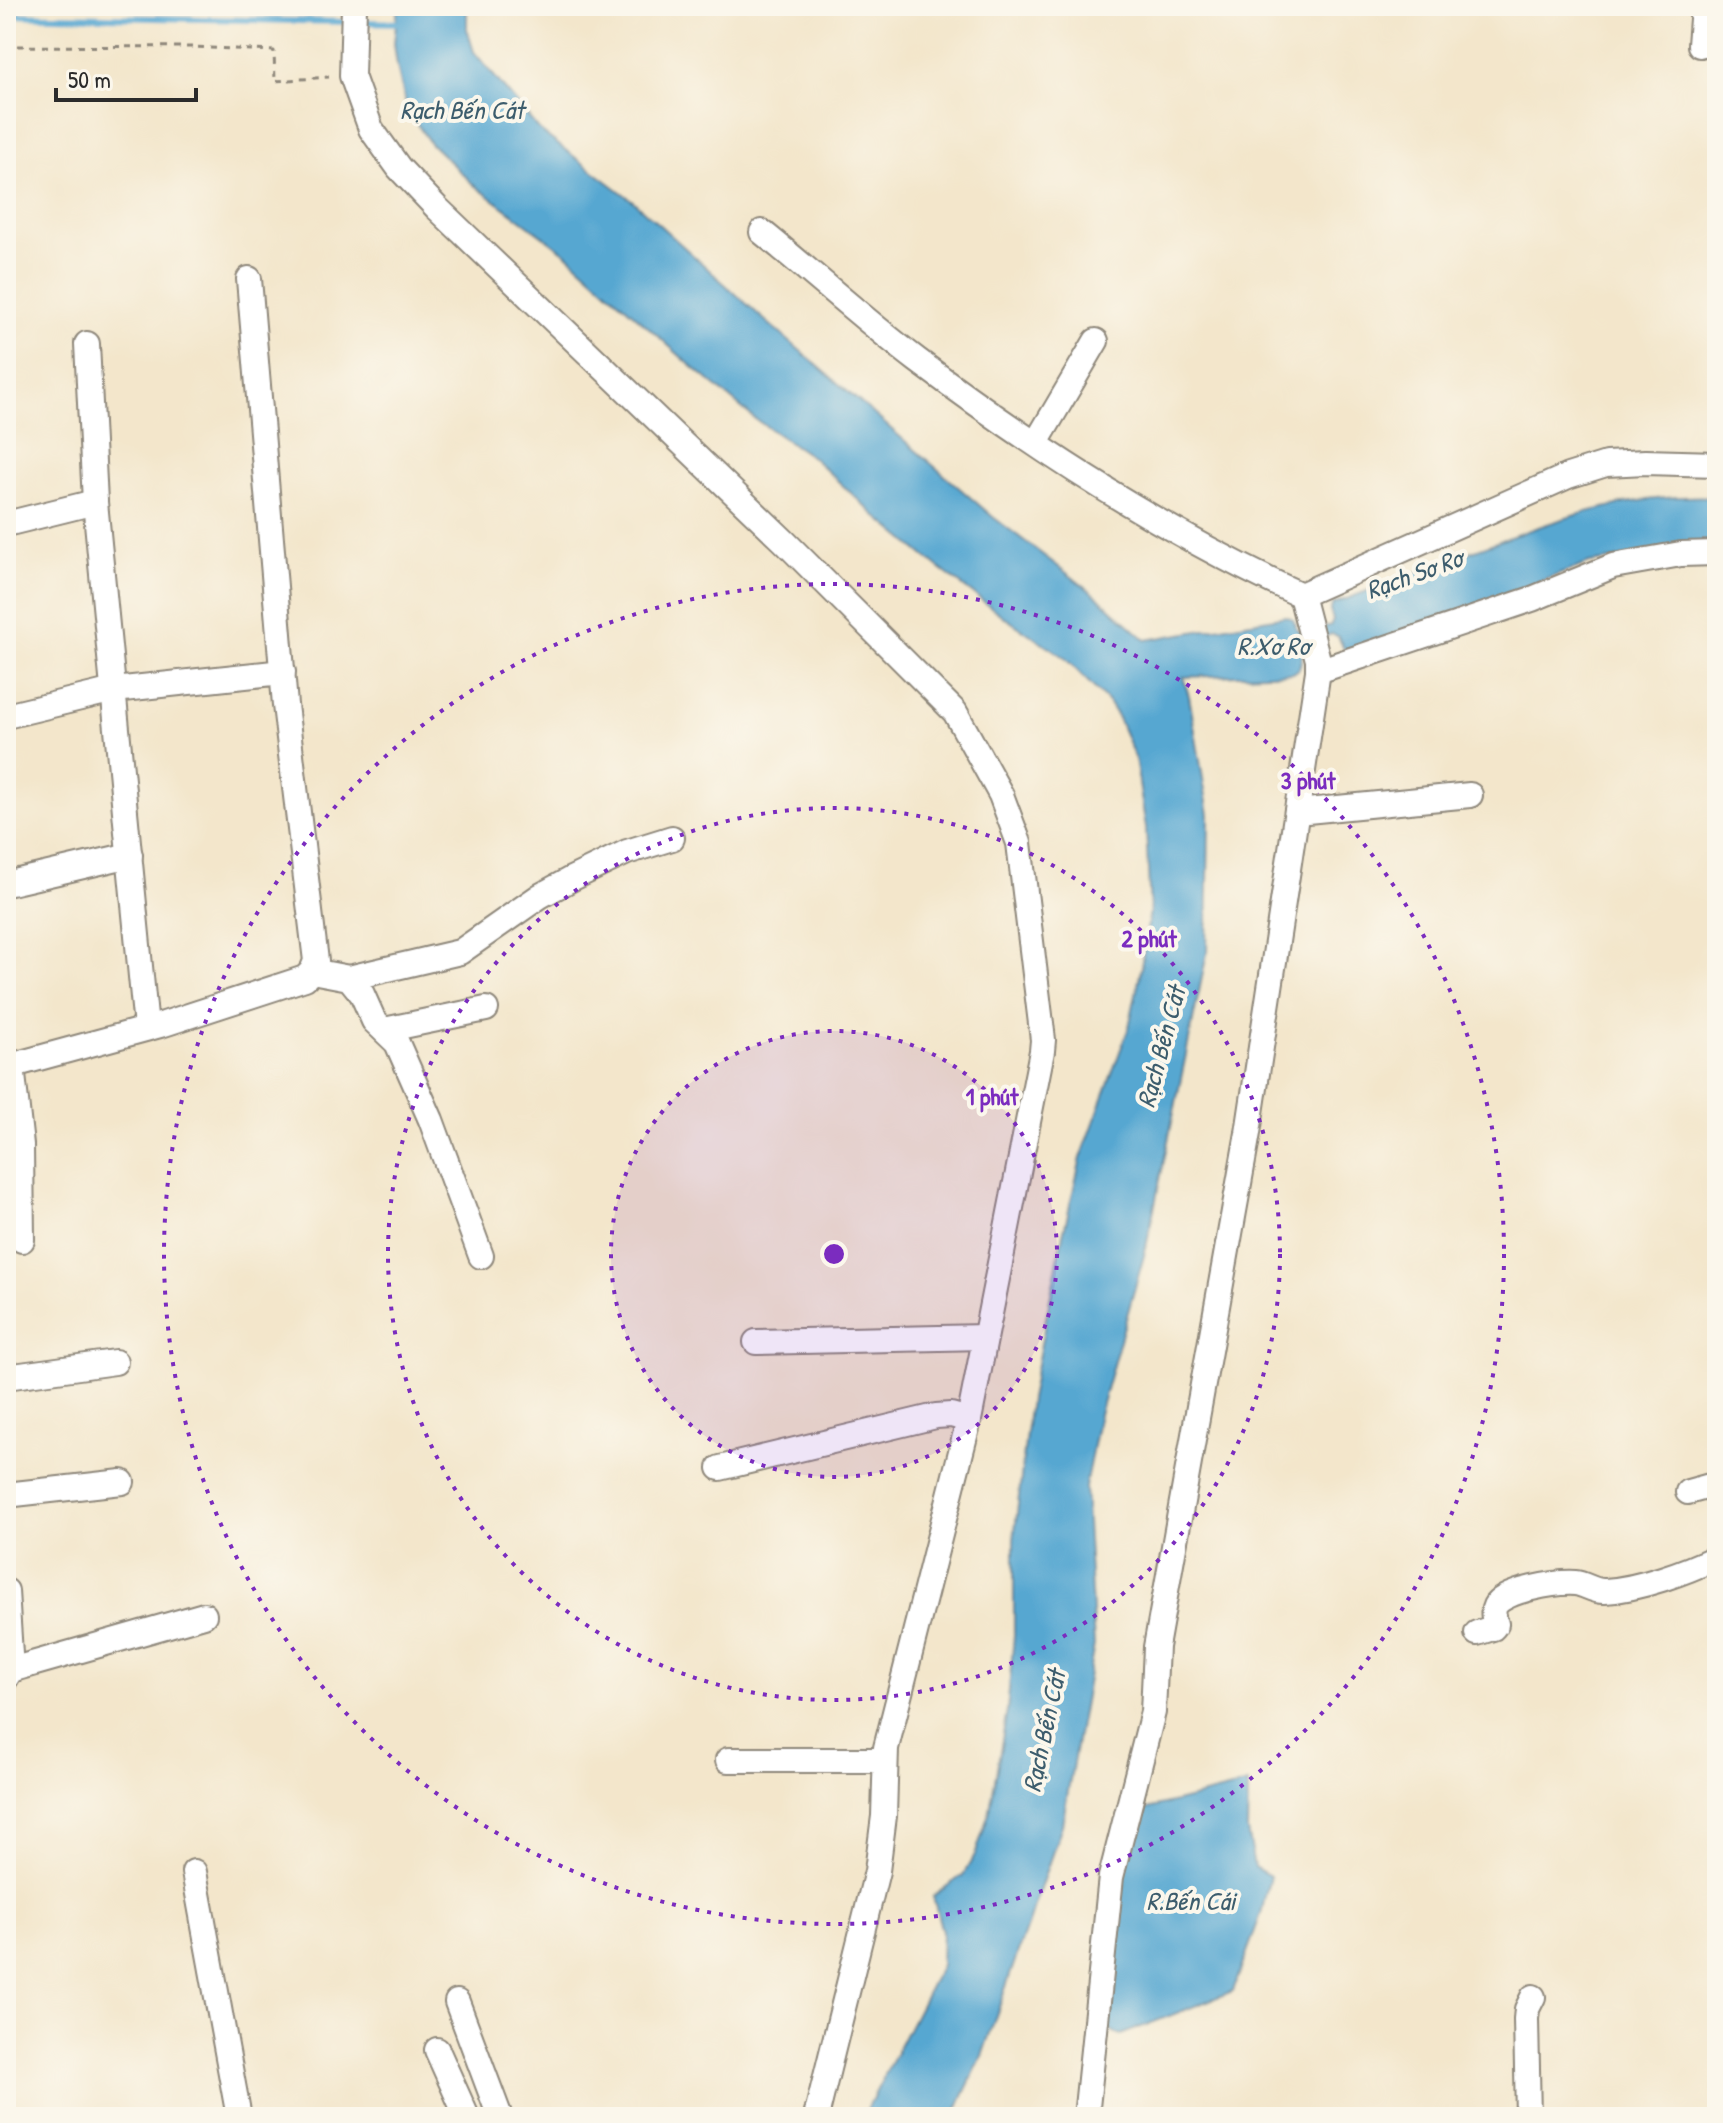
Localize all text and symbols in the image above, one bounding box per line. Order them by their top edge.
scale bar [56,52,196,102]
text: 50 m [68,63,111,95]
water label: Rạch Bến Cát [400,92,528,127]
water label: Rạch Sơ Rơ [1361,538,1471,607]
water label: R.Xơ Rơ [1237,628,1313,663]
text: 3 phút [1281,764,1336,797]
text: 2 phút [1122,922,1177,955]
water label: Rạch Bến Cát [1128,979,1194,1111]
text: 1 phút [966,1080,1019,1113]
centre of rings [820,1240,848,1268]
water label: Rạch Bến Cát [1014,1663,1074,1795]
water label: R.Bến Cái [1147,1883,1238,1918]

